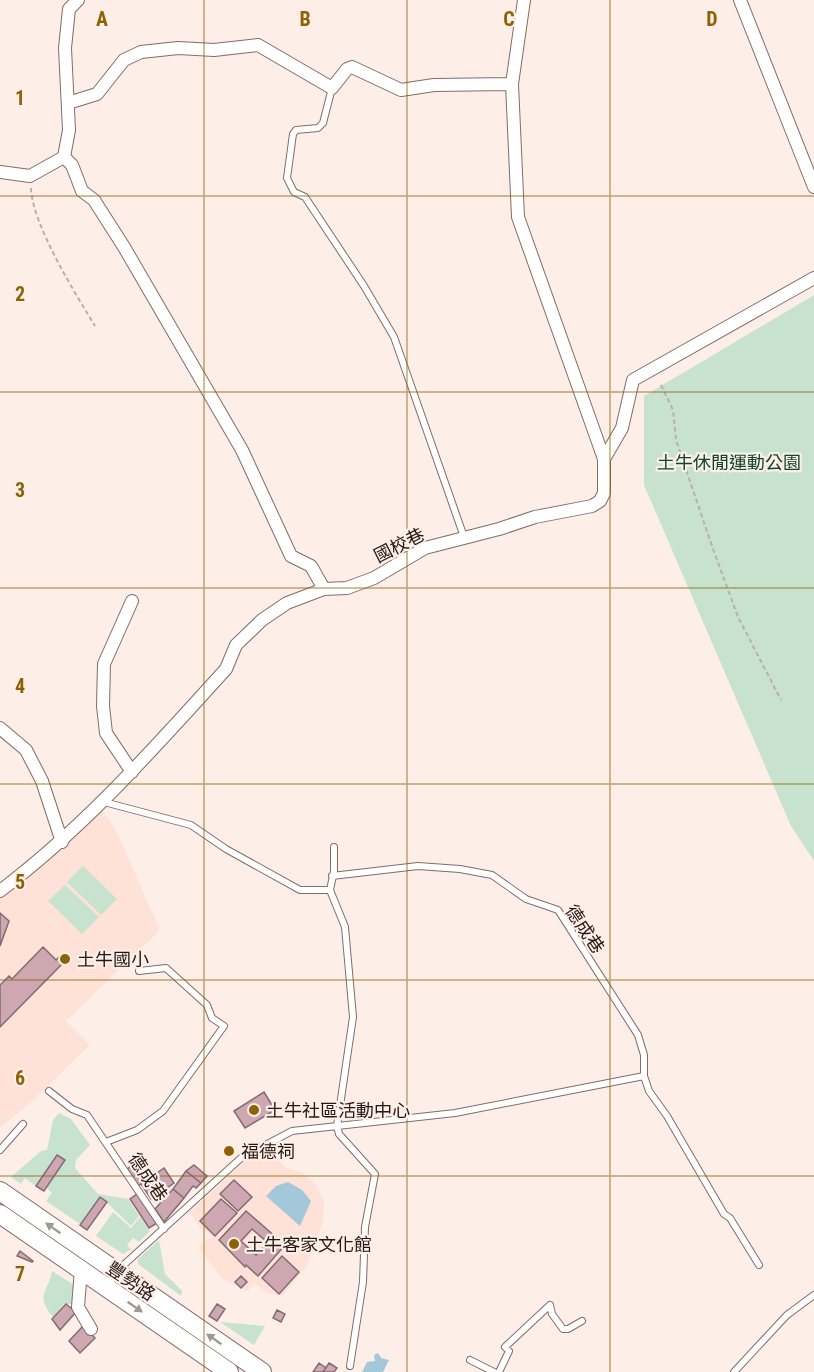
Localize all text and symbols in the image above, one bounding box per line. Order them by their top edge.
text: A [96,7,108,31]
text: B [299,7,311,31]
text: C [503,7,515,31]
text: D [706,7,718,31]
text: 1 [15,86,25,110]
text: 2 [15,282,25,306]
park label: 土牛休閒運動公園 [657,452,801,473]
text: 3 [15,478,25,502]
street label: 國校巷 [370,523,428,567]
text: 4 [15,674,25,698]
text: 5 [15,870,25,894]
street label: 德成巷 [561,901,609,957]
place label: 土牛國小 [77,949,149,970]
marker: 土牛國小 [58,952,72,966]
text: 6 [15,1066,25,1090]
place label: 土牛社區活動中心 [266,1100,410,1121]
marker: 土牛社區活動中心 [247,1103,261,1117]
place label: 福德祠 [241,1141,295,1162]
marker: 福德祠 [222,1144,236,1158]
street label: 德成巷 [124,1149,172,1205]
one-way arrow [46,1222,62,1234]
place label: 土牛客家文化館 [246,1234,372,1255]
marker: 土牛客家文化館 [227,1237,241,1251]
street label: 豐勢路 [103,1257,159,1305]
text: 7 [15,1262,25,1286]
one-way arrow [126,1301,142,1313]
one-way arrow [206,1333,222,1345]

